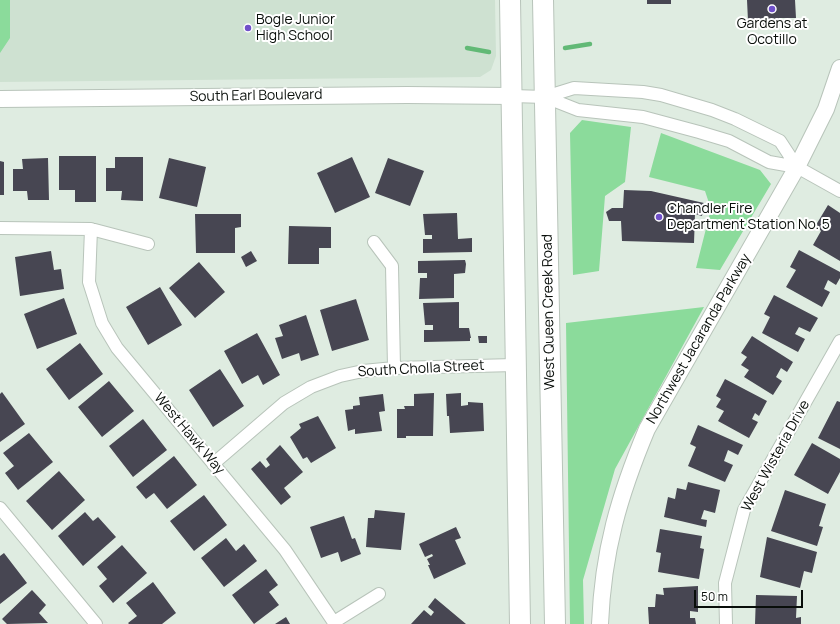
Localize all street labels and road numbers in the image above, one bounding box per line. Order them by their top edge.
street label: South Earl Boulevard [189,86,323,106]
street label: West Queen Creek Road [539,234,559,390]
street label: Northwest Jacaranda Parkway [643,251,755,427]
street label: South Cholla Street [357,357,485,381]
street label: West Hawk Way [150,390,228,478]
street label: West Wisteria Drive [738,397,814,515]

